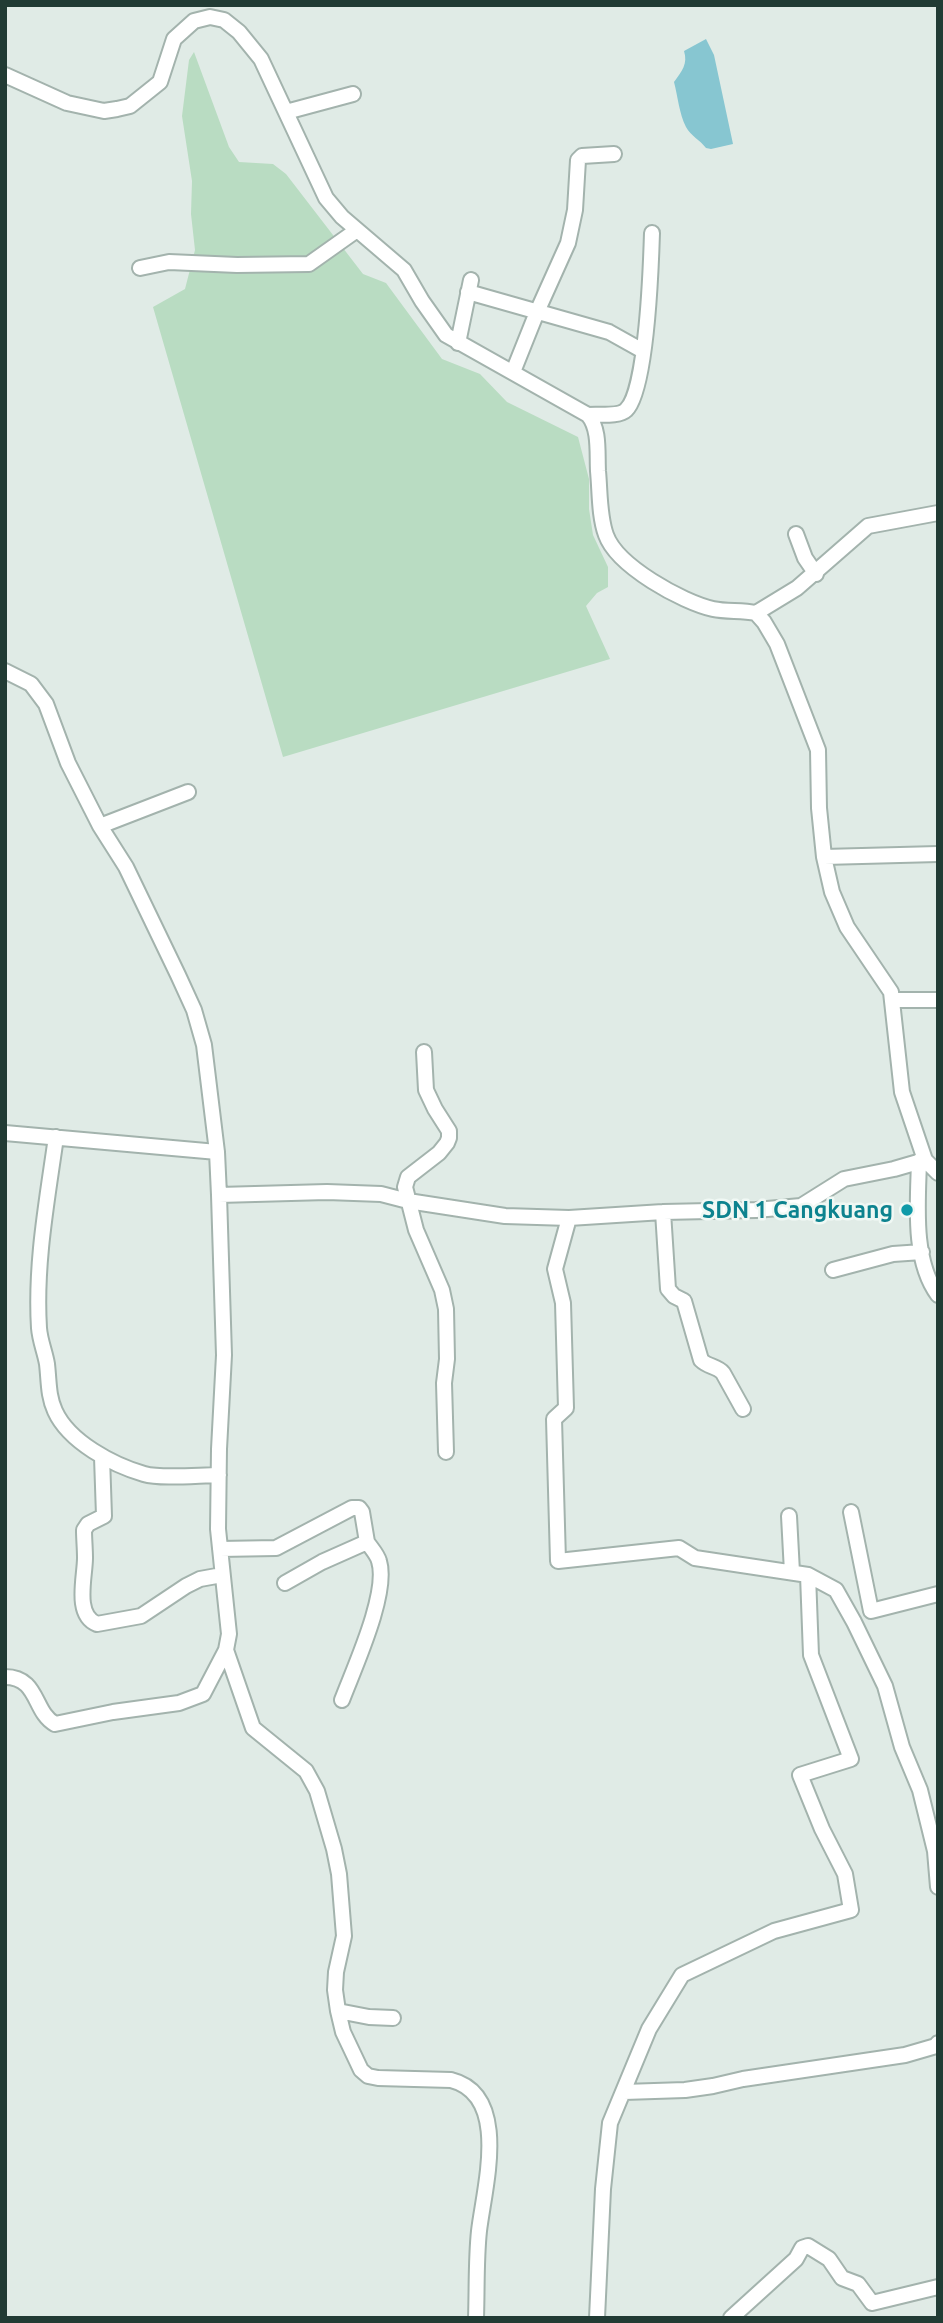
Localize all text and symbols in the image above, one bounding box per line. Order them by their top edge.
place label: SDN 1 Cangkuang [702,1196,893,1224]
marker: SDN 1 Cangkuang [899,1202,915,1218]

